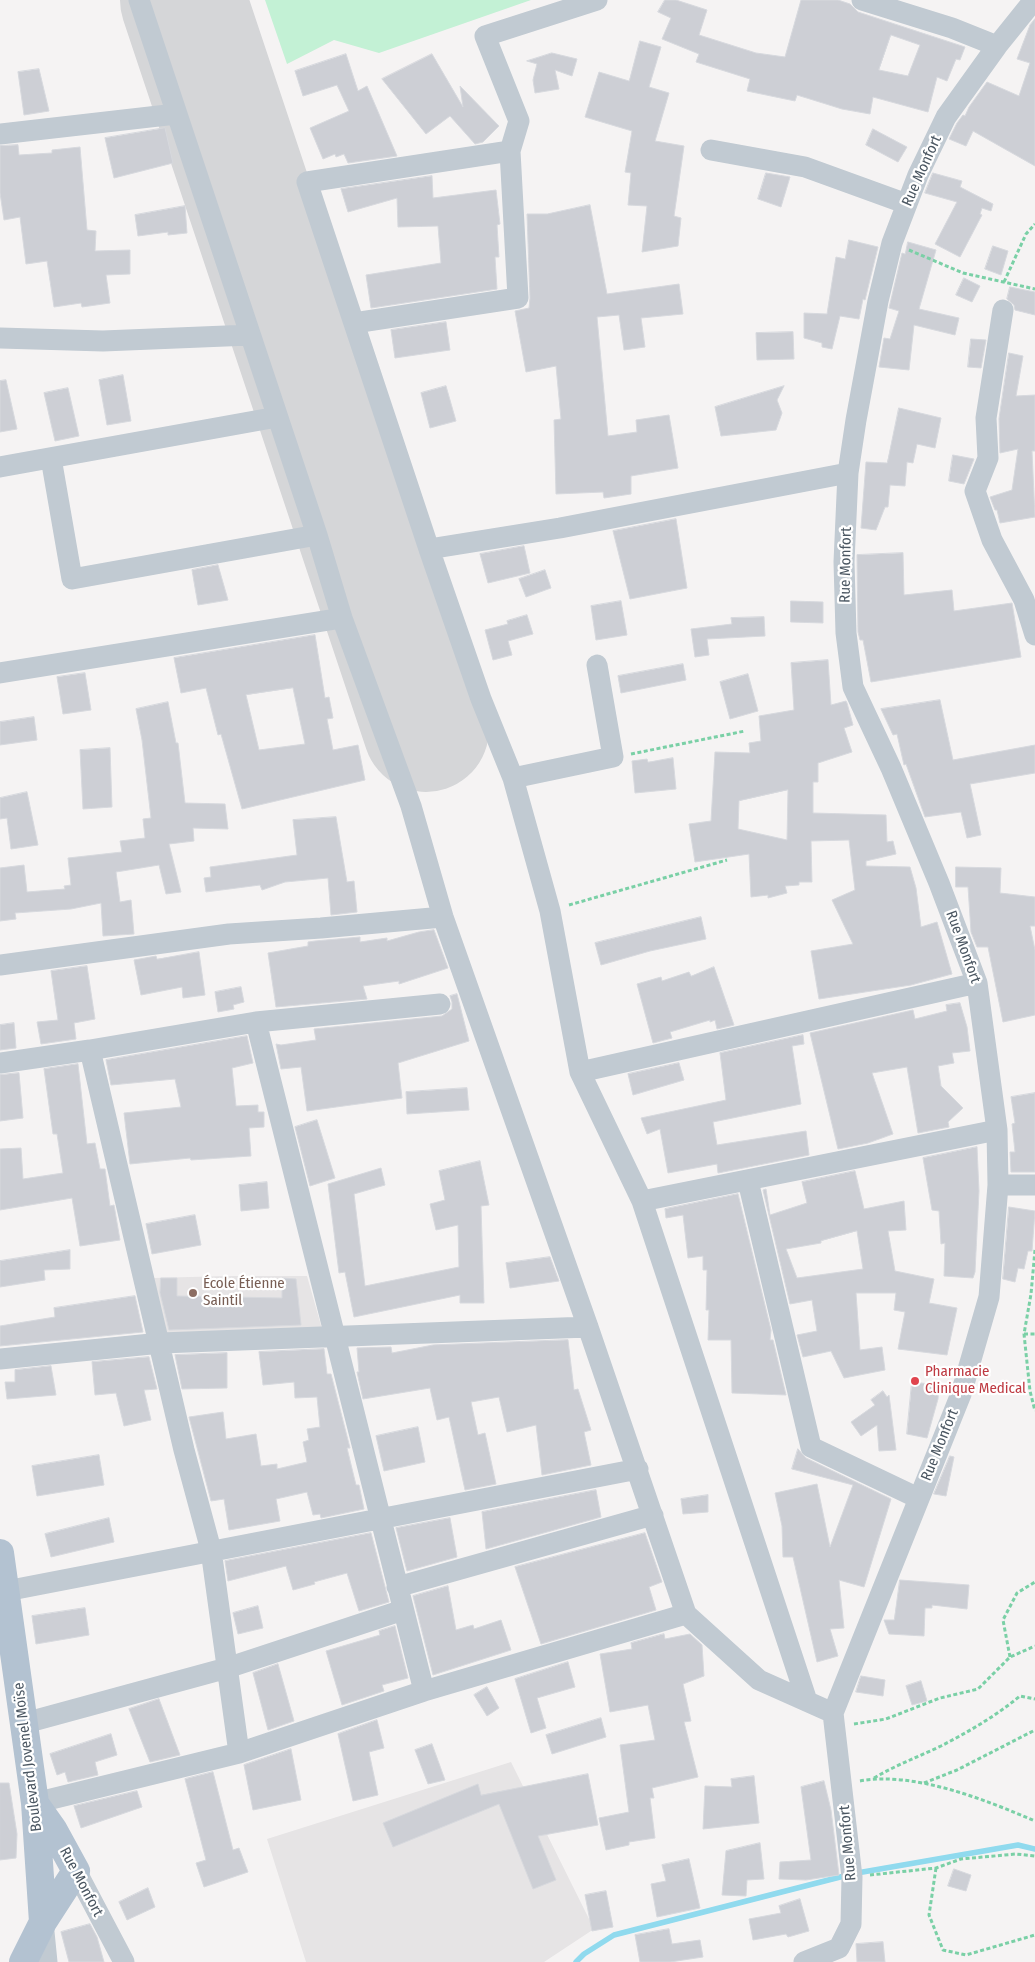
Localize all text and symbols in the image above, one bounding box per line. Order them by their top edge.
street label: Rue Monfort [898,133,946,209]
street label: Rue Monfort [836,527,856,603]
street label: Rue Monfort [942,908,984,986]
place label: École Étienne Saintil [203,1275,285,1310]
marker: École Étienne Saintil [187,1287,199,1299]
place label: Pharmacie Clinique Medical [925,1363,1026,1398]
marker: Pharmacie Clinique Medical [909,1375,921,1387]
street label: Rue Monfort [917,1406,963,1484]
street label: Boulevard Jovenel Moïse [10,1681,46,1833]
street label: Rue Monfort [836,1804,860,1882]
street label: Rue Monfort [55,1844,107,1920]

